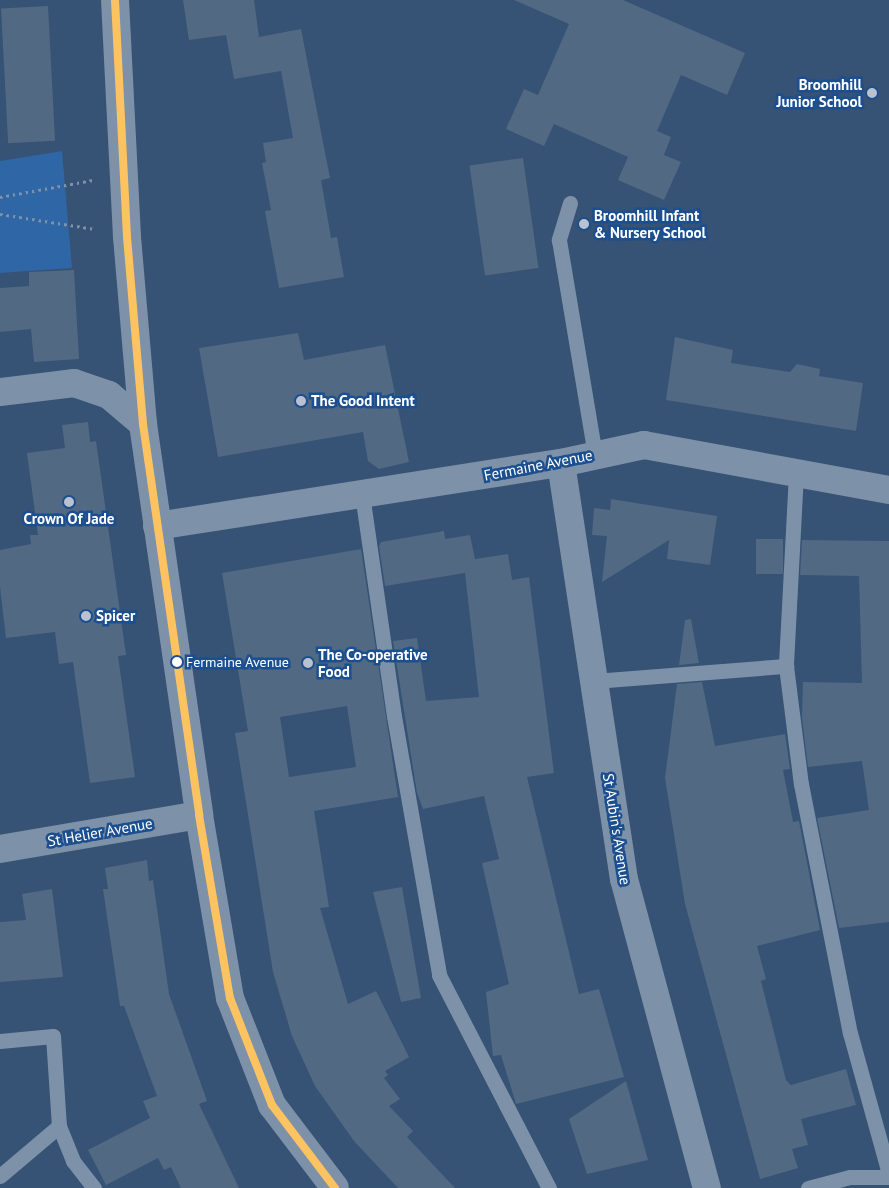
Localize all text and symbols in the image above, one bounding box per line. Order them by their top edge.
place label: Broomhill Junior School [776,75,862,110]
marker: Broomhill Junior School [866,87,878,99]
place label: Broomhill Infant & Nursery School [594,206,707,241]
marker: Broomhill Infant & Nursery School [578,218,590,230]
place label: The Good Intent [311,392,415,410]
marker: The Good Intent [295,395,307,407]
street label: Fermaine Avenue [482,446,594,484]
marker: Crown Of Jade [63,496,75,508]
place label: Crown Of Jade [23,510,115,528]
place label: Spicer [96,607,135,625]
marker: Spicer [80,610,92,622]
place label: The Co-operative Food [318,645,428,680]
place label: Fermaine Avenue [186,654,289,670]
marker: Fermaine Avenue [172,657,182,667]
marker: The Co-operative Food [302,657,314,669]
street label: St Aubin's Avenue [599,771,635,887]
street label: St Helier Avenue [46,814,154,850]

